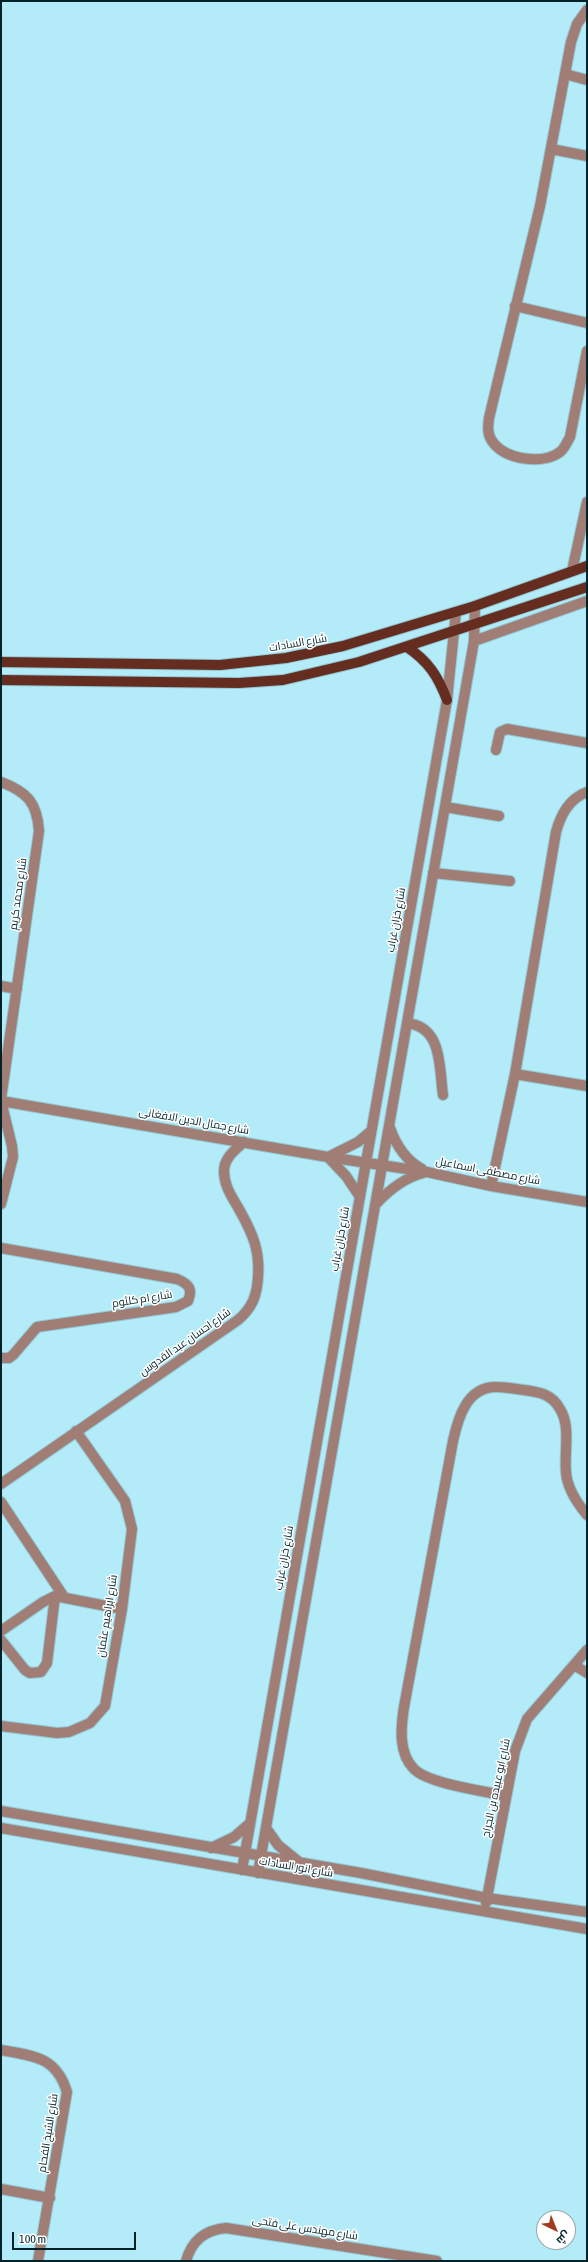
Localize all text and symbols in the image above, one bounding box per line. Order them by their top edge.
street label: شارع السادات [268,631,328,655]
street label: شارع محمد كريم [6,857,30,931]
street label: شارع خزان غراب [384,887,408,953]
street label: شارع جمال الدين الافغانى [138,1105,250,1137]
street label: شارع مصطفى اسماعيل [435,1154,541,1188]
street label: شارع خزان غراب [328,1206,352,1272]
street label: شارع ام كلثوم [111,1288,173,1310]
street label: شارع احسان عبد القدوس [137,1305,233,1379]
street label: شارع خزان غراب [272,1525,296,1591]
street label: شارع ابراهيم عثمان [94,1574,120,1658]
street label: شارع ابو عبيده بن الجراح [479,1737,513,1839]
street label: شارع انور السادات [258,1854,334,1880]
street label: شارع الشيخ الفحام [35,2093,61,2173]
north arrow [536,2210,576,2250]
street label: شارع مهندس على فتحى [251,2213,359,2243]
scale bar [14,2224,138,2250]
text: ش [554,2229,573,2247]
text: 100 m [19,2232,46,2246]

